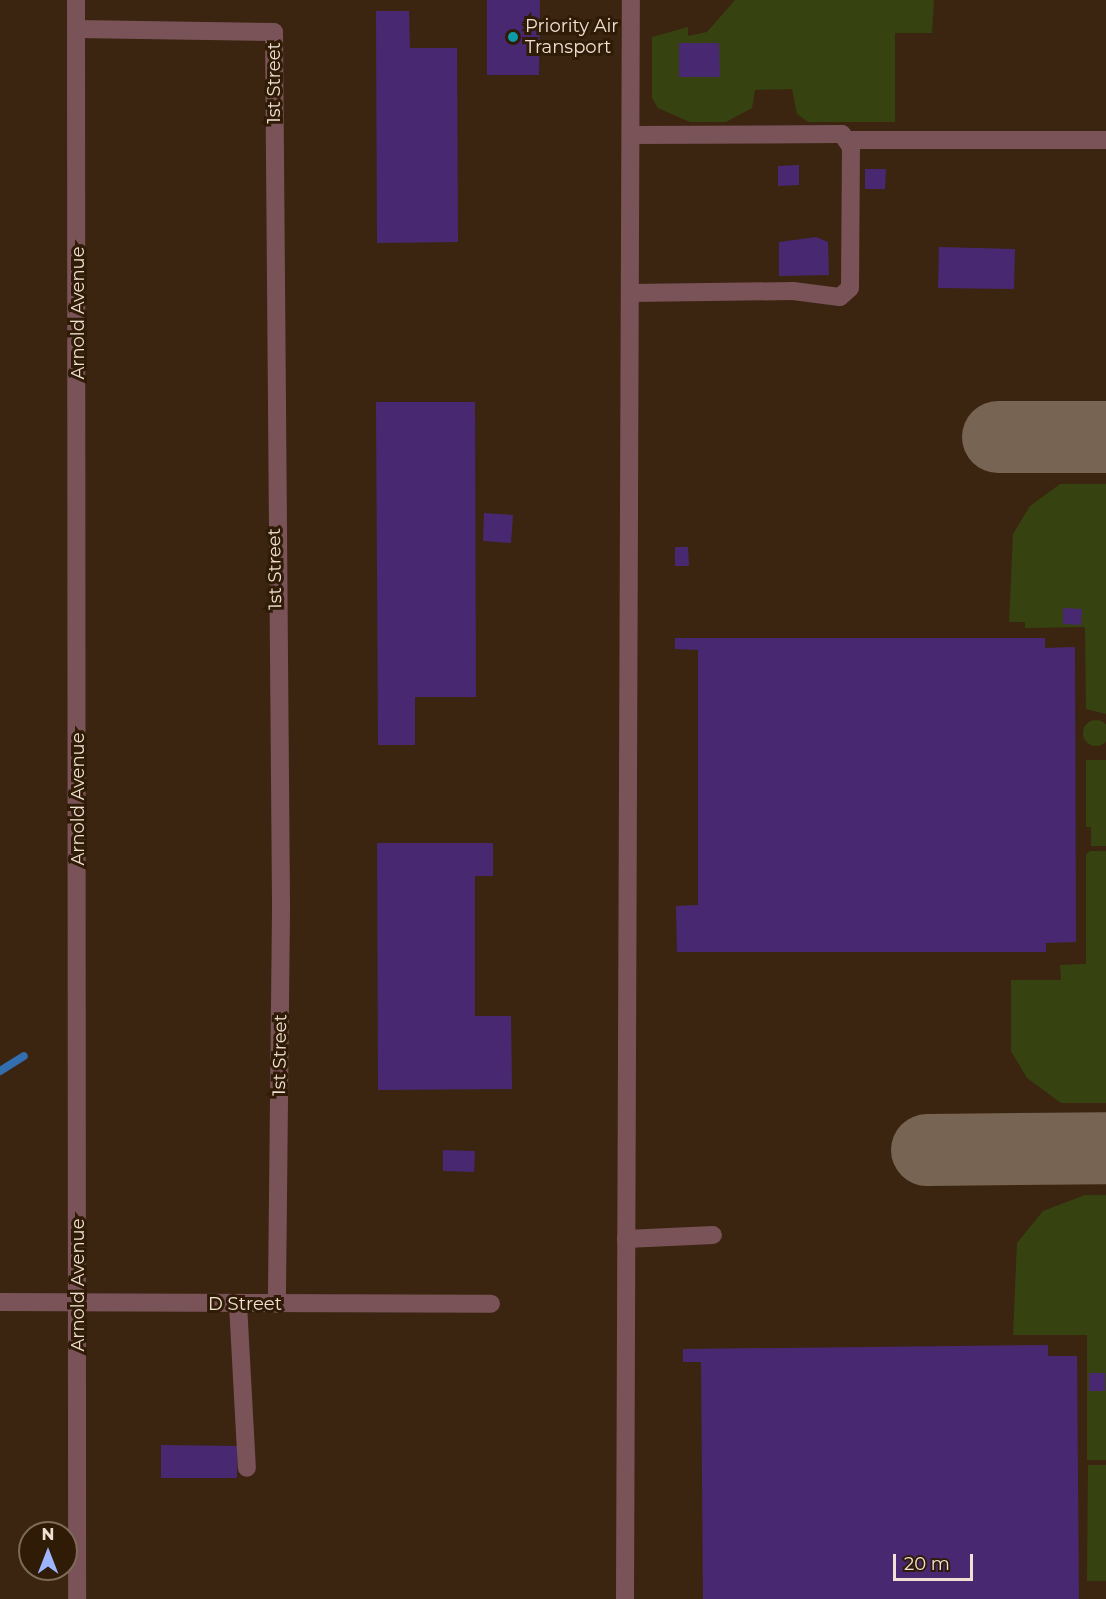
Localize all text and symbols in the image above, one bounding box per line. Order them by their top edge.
place label: Priority Air Transport [525,16,619,58]
marker: Priority Air Transport [506,30,520,44]
street label: 1st Street [263,42,285,124]
street label: Arnold Avenue [67,246,89,380]
street label: 1st Street [263,528,287,610]
street label: Arnold Avenue [67,732,89,866]
street label: 1st Street [268,1014,292,1096]
street label: Arnold Avenue [67,1218,89,1352]
street label: D Street [208,1293,282,1315]
north arrow [18,1521,78,1581]
text: N [42,1525,54,1544]
scale bar [896,1542,976,1580]
text: 20 m [904,1553,950,1575]

